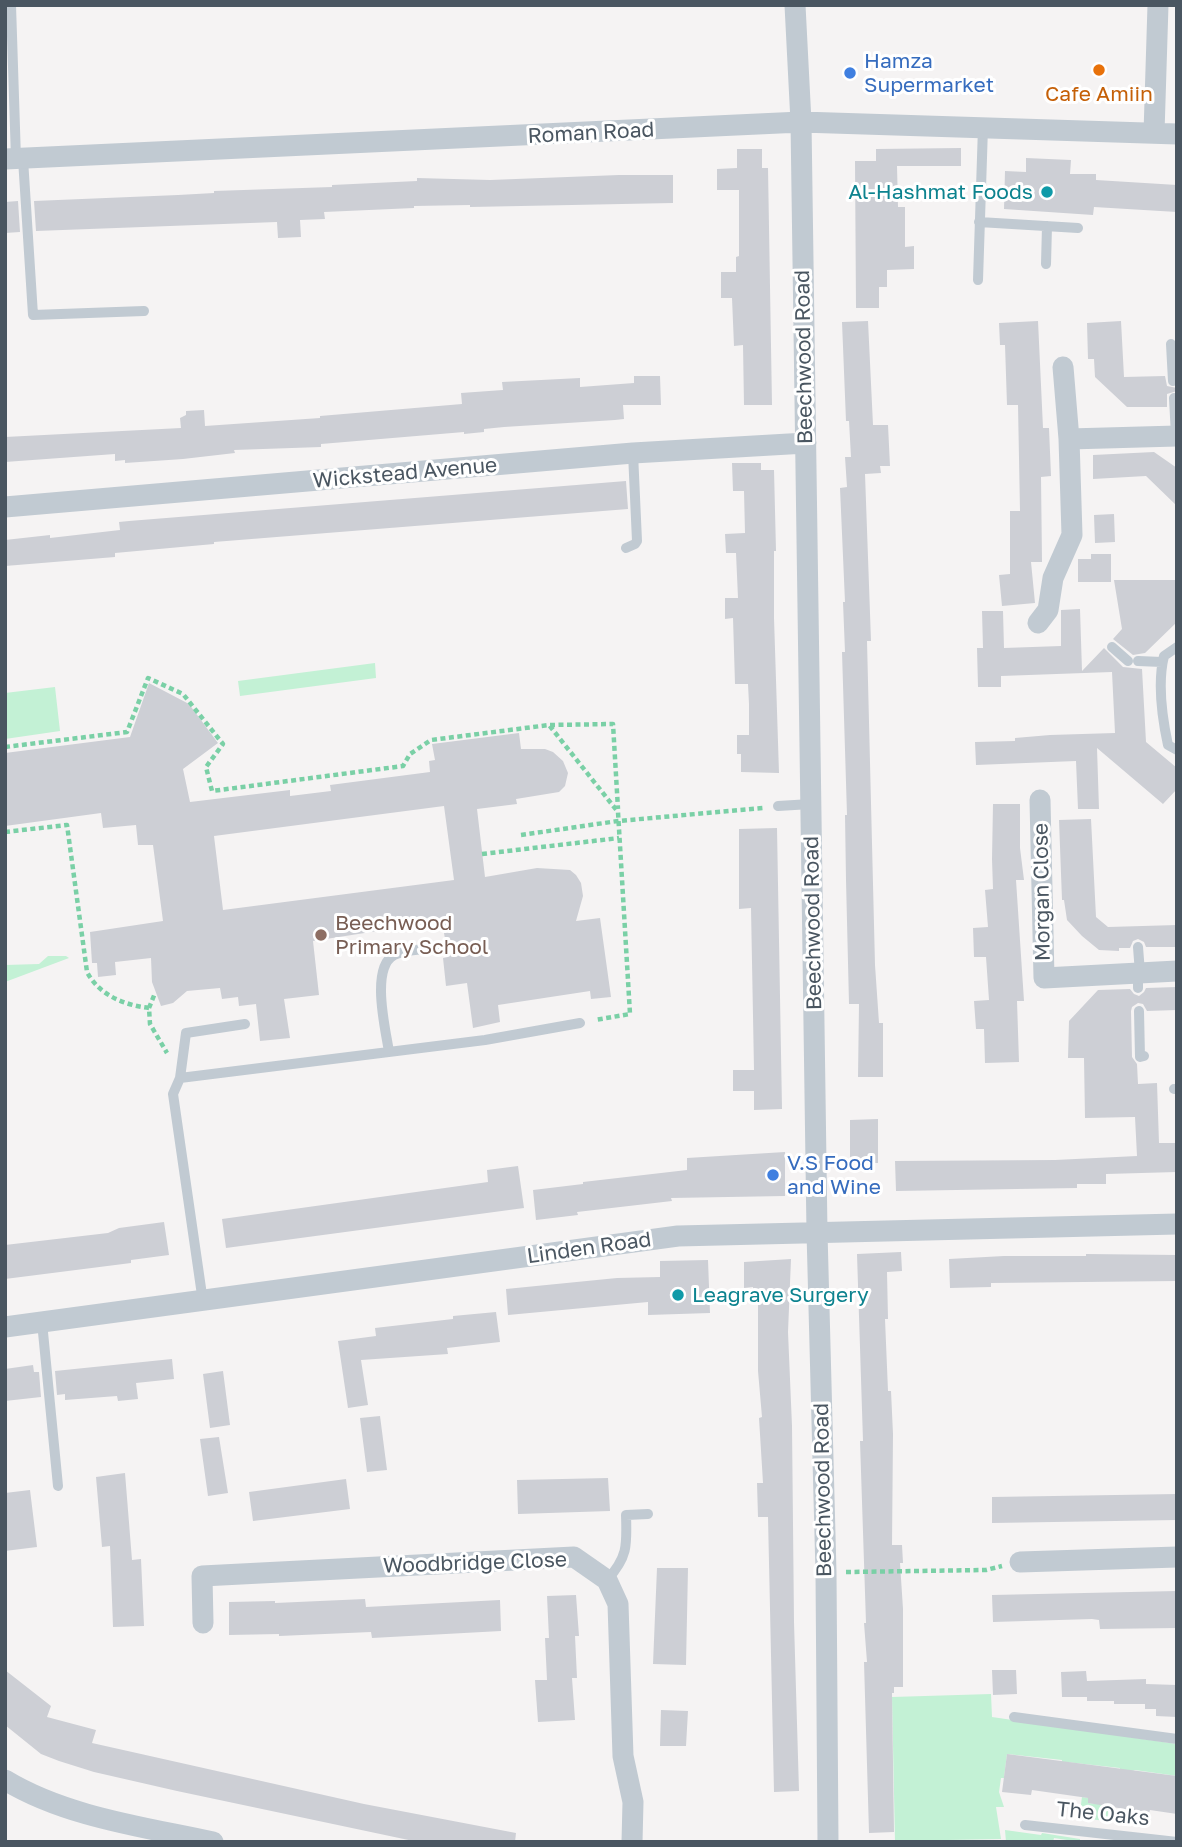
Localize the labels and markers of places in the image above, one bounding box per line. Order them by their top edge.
place label: Hamza Supermarket [864,48,994,98]
marker: Cafe Amiin [1091,62,1107,78]
marker: Hamza Supermarket [842,65,858,81]
place label: Cafe Amiin [1045,81,1153,107]
place label: Al-Hashmat Foods [848,179,1033,205]
marker: Al-Hashmat Foods [1039,184,1055,200]
place label: Beechwood Primary School [335,910,489,960]
marker: Beechwood Primary School [313,927,329,943]
place label: V.S Food and Wine [787,1150,881,1200]
marker: V.S Food and Wine [765,1167,781,1183]
place label: Leagrave Surgery [692,1282,869,1308]
marker: Leagrave Surgery [670,1287,686,1303]

